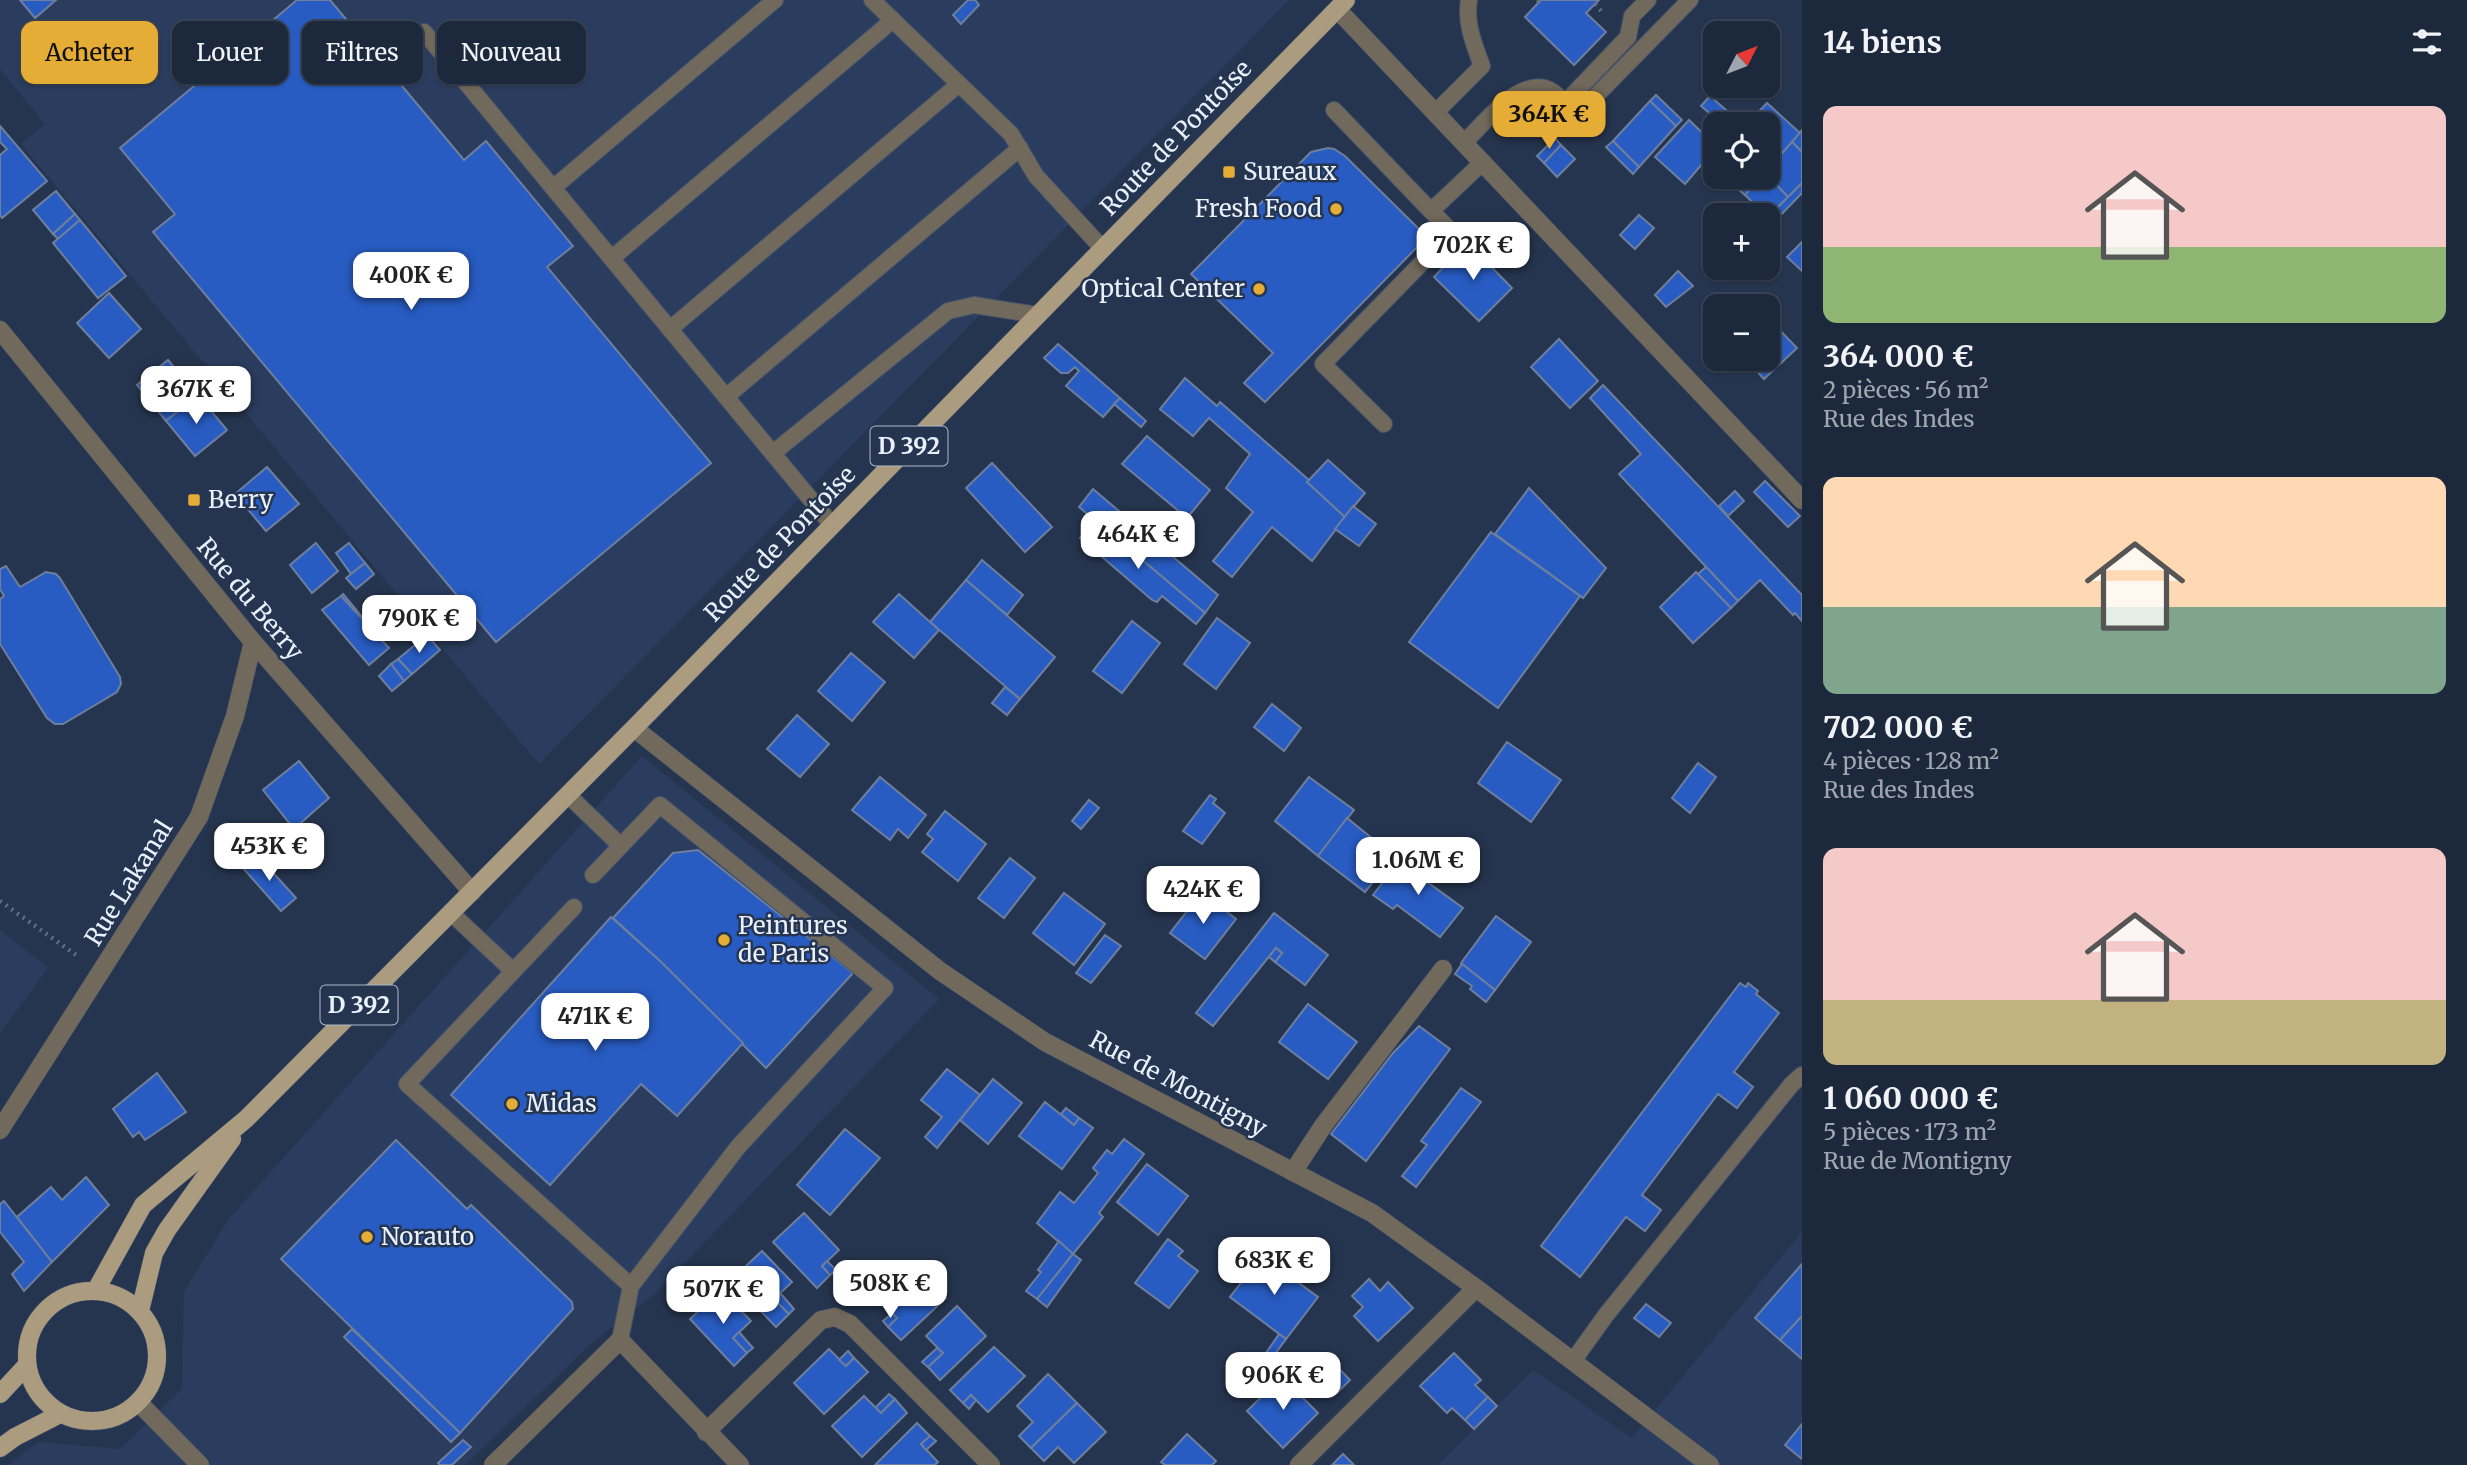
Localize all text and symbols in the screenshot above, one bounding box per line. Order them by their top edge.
chip: Acheter [21,21,158,84]
chip: Louer [172,21,288,84]
chip: Filtres [302,21,423,84]
chip: Nouveau [437,21,586,84]
north arrow [1703,21,1780,98]
map controls [1703,21,1780,371]
text: 14 biens [1823,23,1942,61]
icon: filters [2408,23,2446,61]
street label: Route de Pontoise [1093,53,1258,222]
pin: 364K € [1492,92,1606,151]
text: 364K € [1509,99,1589,128]
button: locate [1703,112,1780,189]
icon: home [2072,152,2198,278]
place label: Sureaux [1243,156,1337,187]
marker: Sureaux [1221,164,1237,180]
place label: Fresh Food [1195,193,1322,224]
marker: Fresh Food [1328,201,1344,217]
button: + [1703,203,1780,280]
pin: 702K € [1416,222,1530,282]
text: 702K € [1433,230,1513,259]
pin: 400K € [354,252,468,312]
text: 400K € [369,260,453,289]
place label: Optical Center [1082,273,1245,304]
marker: Optical Center [1251,281,1267,297]
button: − [1703,294,1780,371]
text: 364 000 € [1823,337,1974,375]
pin: 367K € [139,366,253,426]
text: 367K € [157,374,235,403]
text: 2 pièces · 56 m² [1823,375,1988,404]
text: Rue des Indes [1823,404,1974,433]
road number: D 392 [870,426,948,466]
street label: Route de Pontoise [697,459,862,628]
place label: Berry [208,484,273,515]
marker: Berry [186,492,202,508]
pin: 464K € [1081,512,1195,571]
text: 464K € [1097,519,1179,548]
icon: home [2072,523,2198,649]
street label: Rue du Berry [190,531,310,666]
pin: 790K € [362,596,476,655]
text: 790K € [378,603,460,632]
text: 702 000 € [1823,708,1973,746]
text: 4 pièces · 128 m² [1823,746,1999,775]
text: Rue des Indes [1823,775,1974,804]
street label: Rue Lakanal [78,814,179,951]
pin: 453K € [212,824,326,883]
text: 453K € [230,831,308,860]
pin: 1.06M € [1353,838,1483,897]
text: 1.06M € [1372,845,1464,874]
pin: 424K € [1146,866,1260,926]
text: 424K € [1163,874,1243,903]
icon: home [2072,894,2198,1020]
place label: Peintures de Paris [738,910,848,969]
marker: Peintures de Paris [716,932,732,948]
road number: D 392 [320,986,398,1024]
pin: 471K € [538,993,652,1053]
text: 471K € [557,1001,633,1030]
street label: Rue de Montigny [1084,1024,1272,1143]
text: 1 060 000 € [1823,1079,1998,1117]
place label: Midas [526,1088,597,1119]
marker: Midas [504,1096,520,1112]
text: 5 pièces · 173 m² [1823,1117,1996,1146]
text: Rue de Montigny [1823,1146,2012,1175]
place label: Norauto [381,1221,474,1252]
marker: Norauto [359,1229,375,1245]
pin: 683K € [1217,1238,1331,1297]
text: 683K € [1234,1245,1314,1274]
pin: 508K € [833,1260,947,1320]
pin: 507K € [666,1266,780,1326]
text: 508K € [849,1268,931,1297]
text: 507K € [682,1274,764,1303]
pin: 906K € [1226,1352,1340,1412]
text: 906K € [1242,1360,1324,1389]

